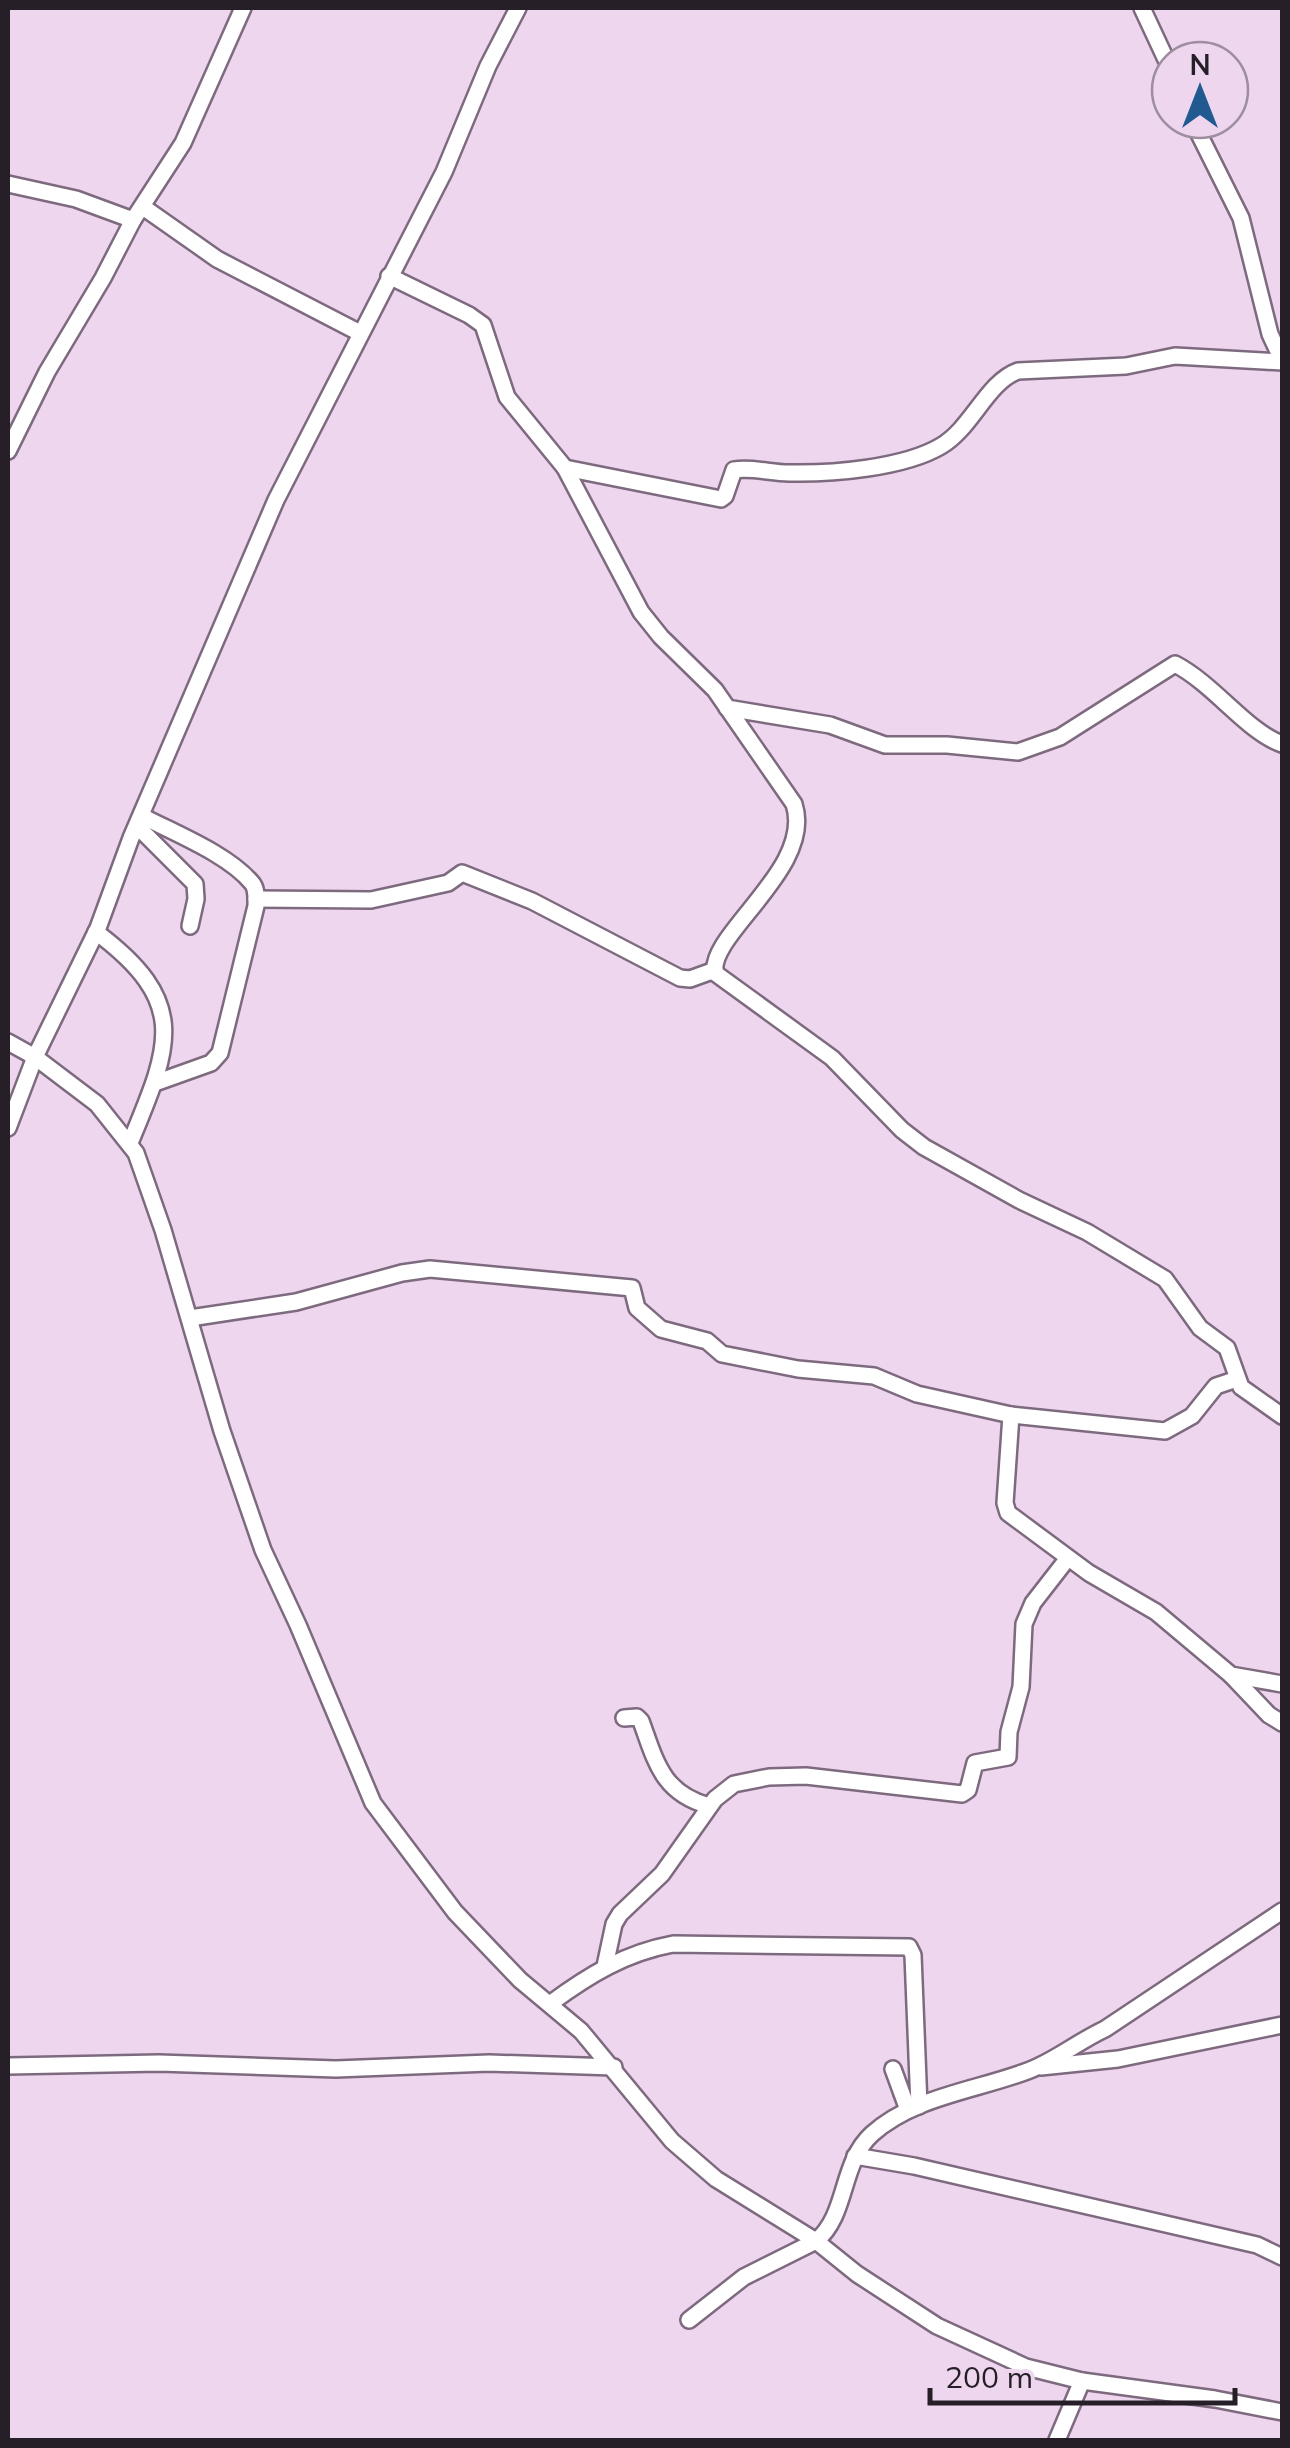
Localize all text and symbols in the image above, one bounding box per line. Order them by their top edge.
north arrow [1150,40,1250,140]
text: N [1189,47,1211,82]
scale bar [930,2343,1235,2405]
text: 200 m [945,2358,1033,2396]

